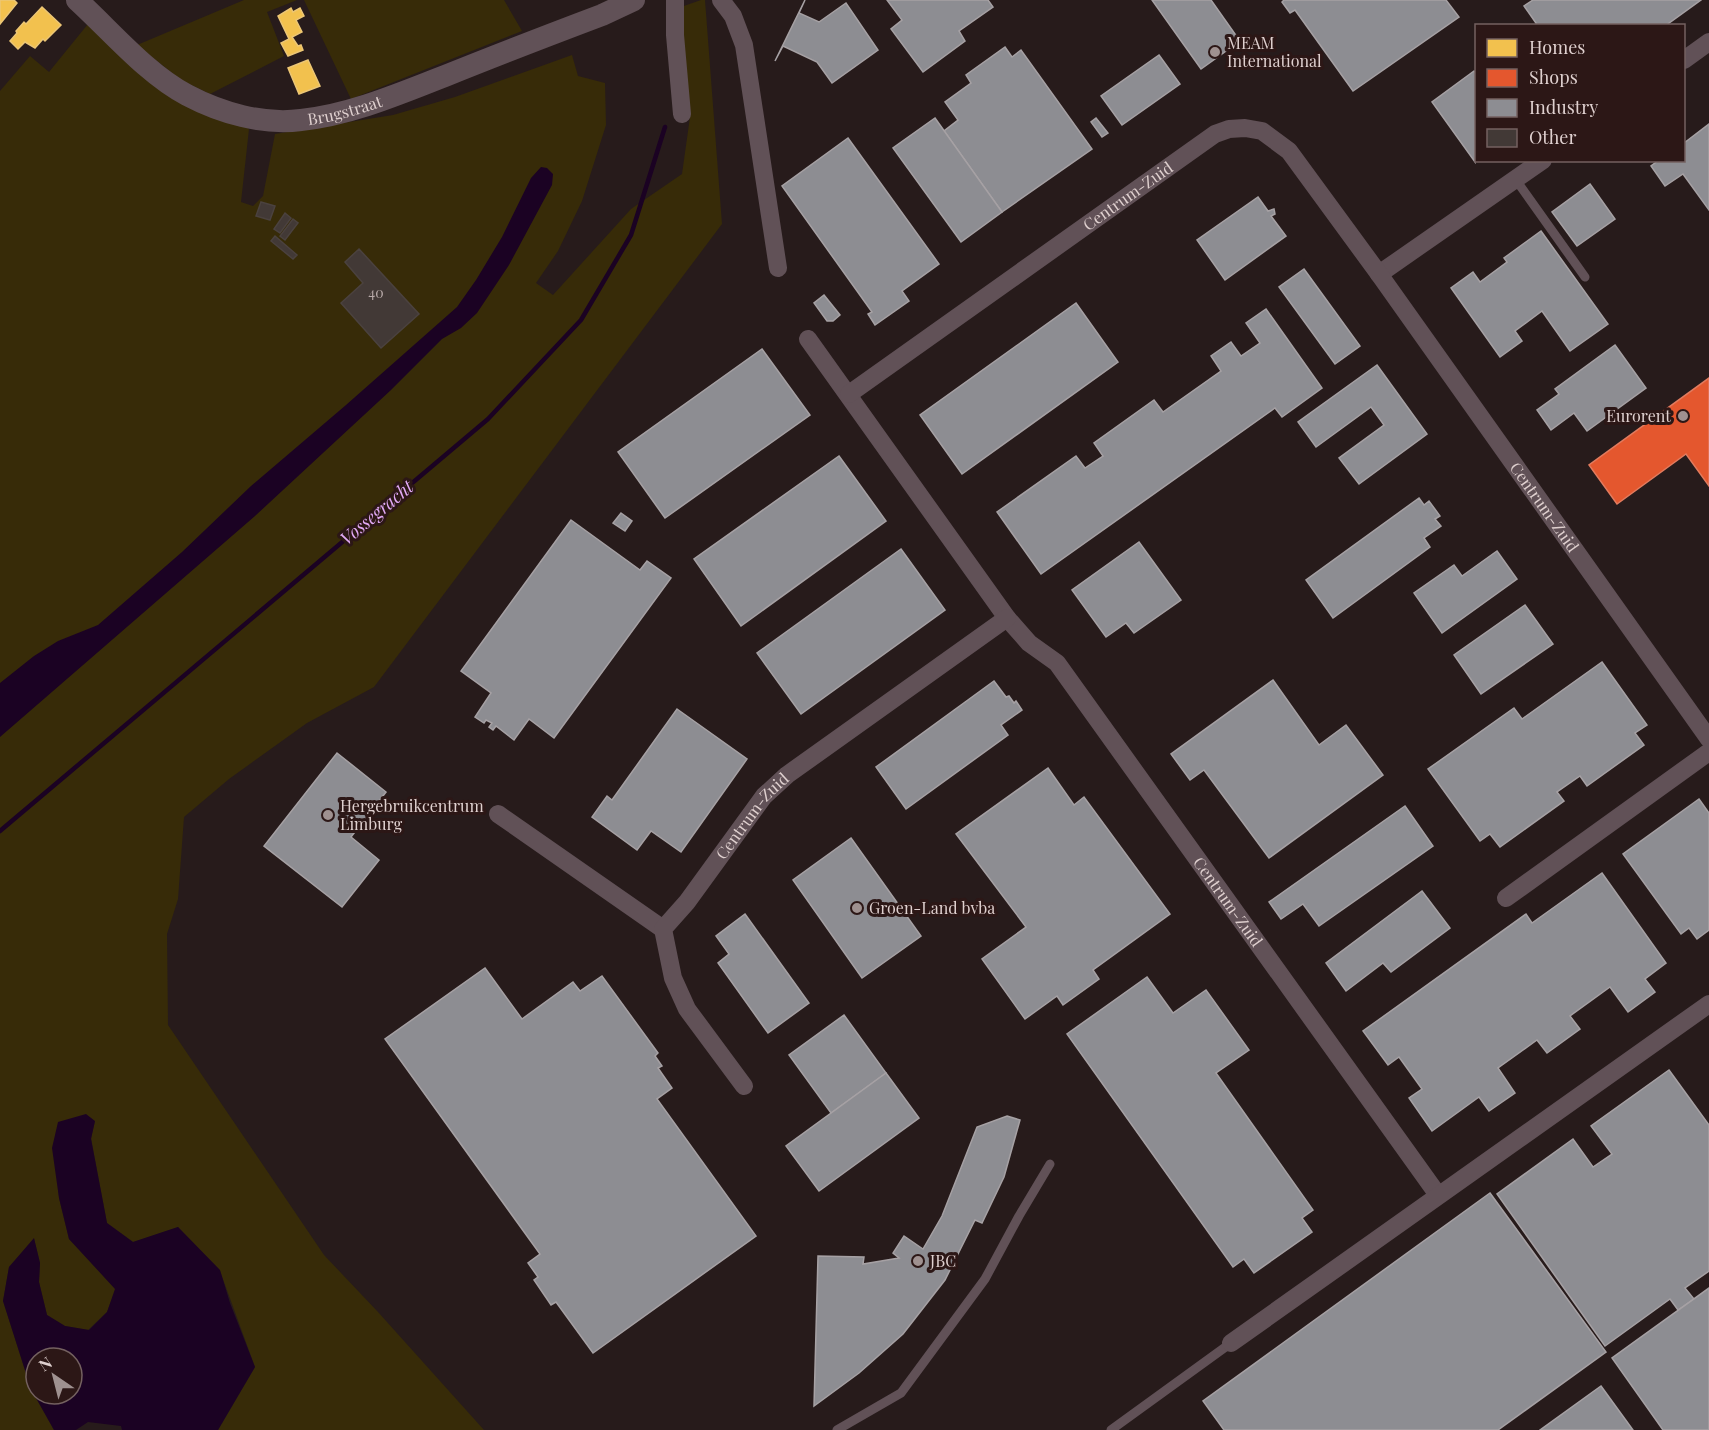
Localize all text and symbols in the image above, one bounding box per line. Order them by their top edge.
legend [1475,24,1685,162]
place label: MEAM International [1227,32,1322,71]
text: Homes [1529,35,1585,59]
marker: MEAM International [1208,45,1222,59]
text: Shops [1529,65,1578,89]
street label: Brugstraat [306,90,385,129]
text: Industry [1529,95,1598,119]
text: Other [1529,125,1576,149]
street label: Centrum-Zuid [1078,156,1177,235]
house number: 40 [368,283,384,302]
place label: Eurorent [1606,405,1671,426]
marker: Eurorent [1676,409,1690,423]
street label: Centrum-Zuid [1506,458,1584,556]
water label: Vossegracht [335,474,419,550]
street label: Centrum-Zuid [711,768,793,863]
place label: Hergebruikcentrum Limburg [340,795,484,834]
marker: Hergebruikcentrum Limburg [321,808,335,822]
street label: Centrum-Zuid [1189,852,1268,950]
place label: Groen-Land bvba [869,897,995,918]
marker: Groen-Land bvba [850,901,864,915]
place label: JBC [929,1250,956,1271]
marker: JBC [911,1254,925,1268]
north arrow [24,1346,84,1406]
text: N [34,1351,56,1375]

